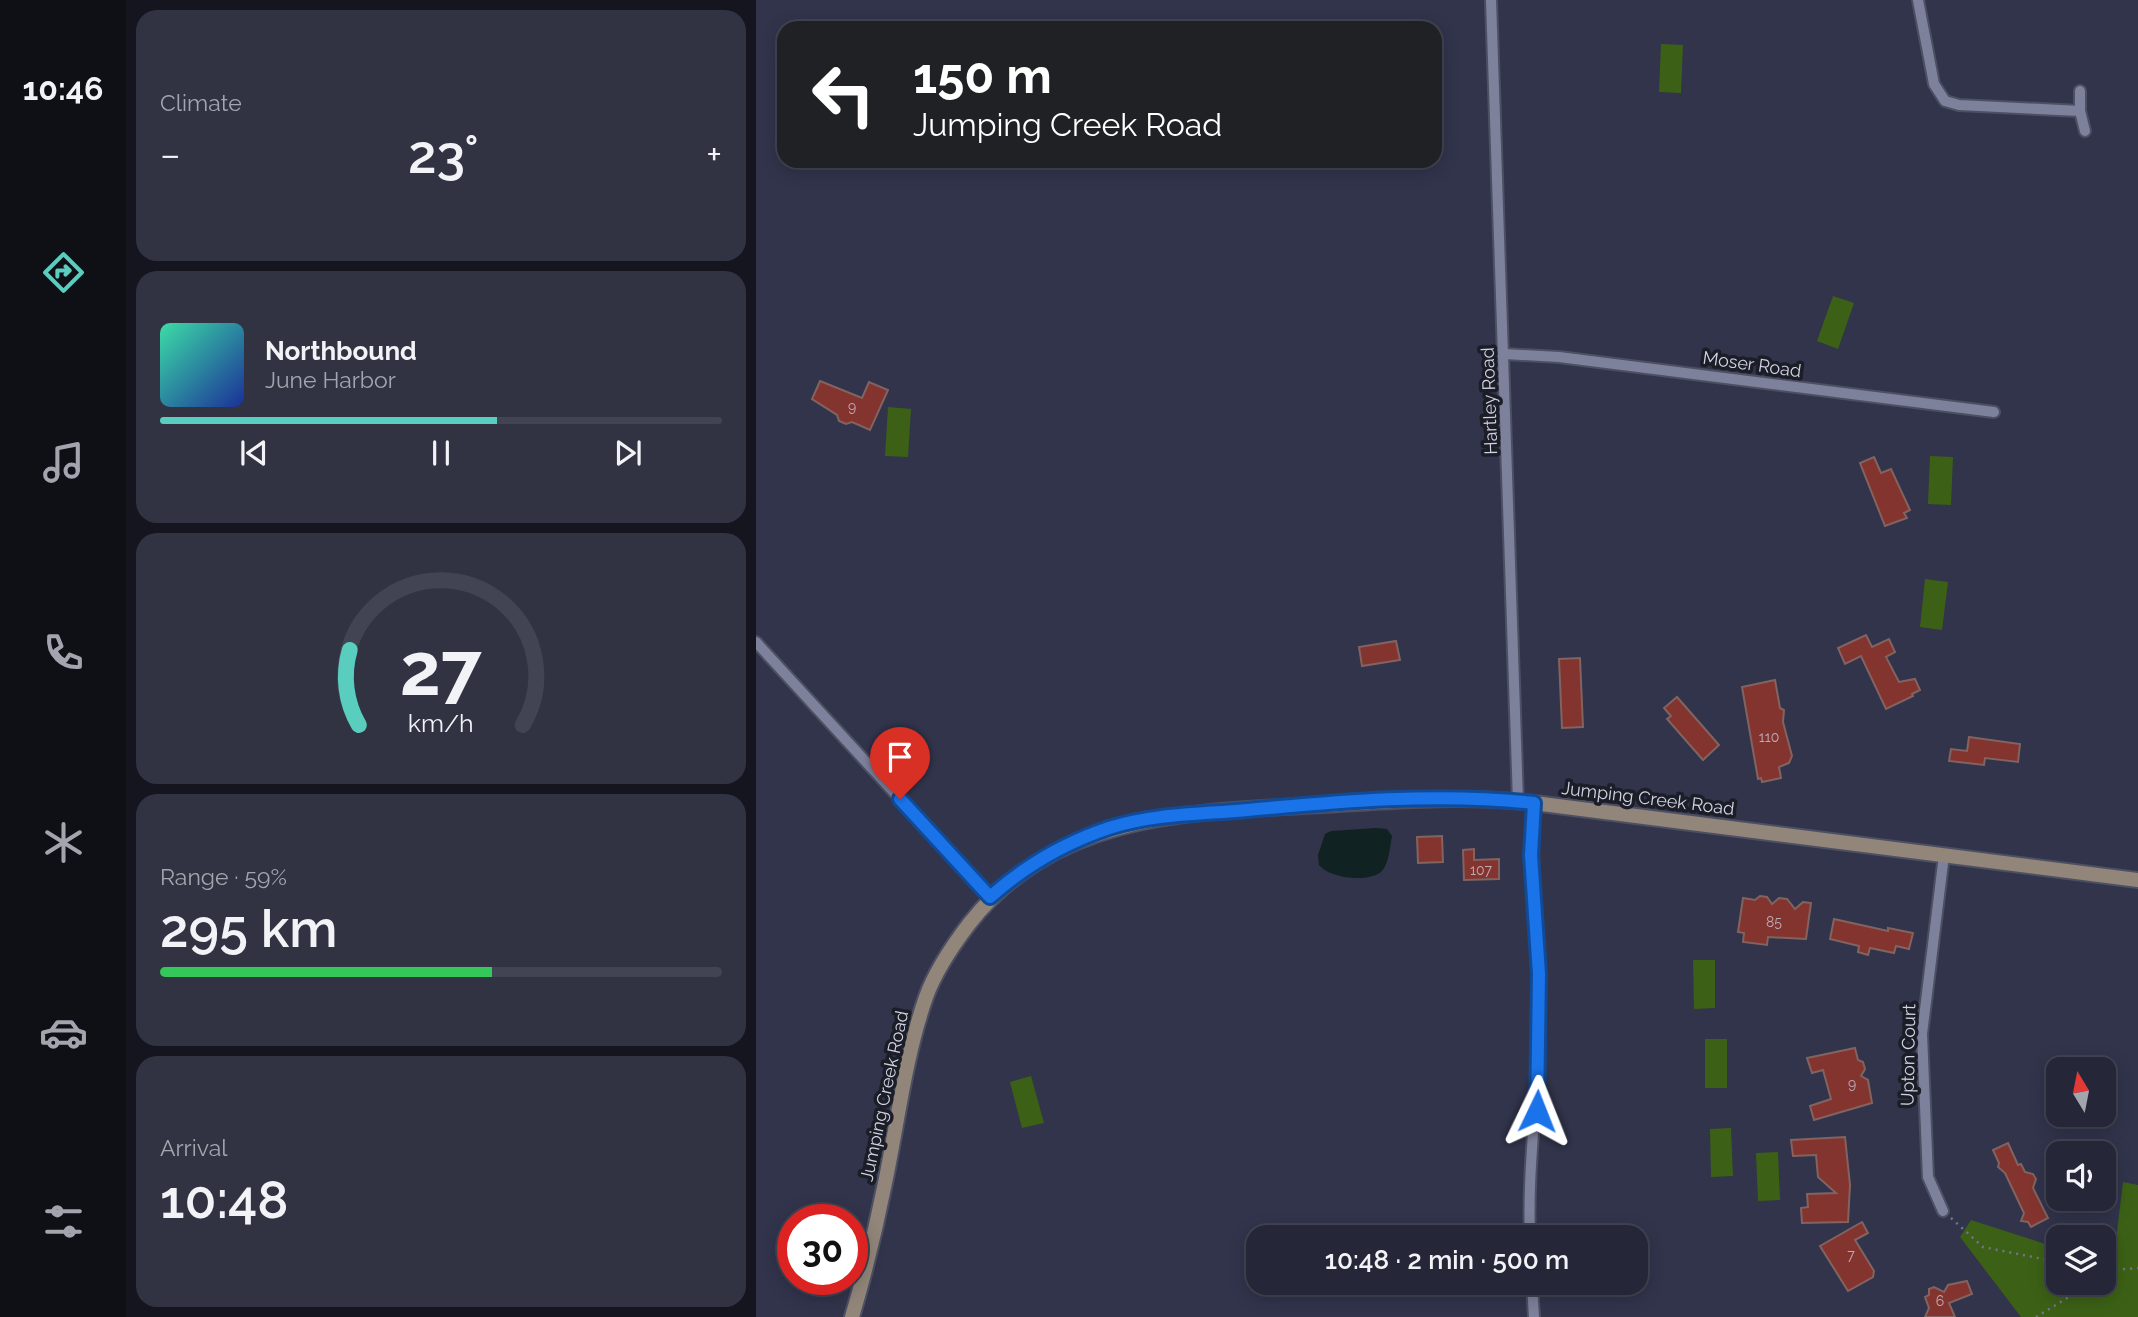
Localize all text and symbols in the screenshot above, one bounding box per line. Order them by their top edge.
text: 150 m [913,47,1052,104]
icon: left [798,49,889,140]
text: 10:46 [22,70,104,107]
text: Climate [160,89,242,116]
text: Jumping Creek Road [913,106,1222,143]
text: 23° [408,124,479,185]
text: − [160,132,180,177]
text: + [706,132,722,177]
icon: directions [39,248,88,297]
text: Northbound [265,336,417,366]
street label: Hartley Road [1477,347,1501,455]
street label: Moser Road [1701,347,1803,381]
text: June Harbor [265,366,396,393]
house number: 9 [848,399,856,415]
icon: previous [235,434,273,472]
icon: pause [422,434,460,472]
icon: next [609,434,647,472]
icon: music [39,438,88,487]
text: 27 [400,627,482,712]
icon: phone [39,628,88,677]
text: km/h [408,707,474,737]
pin [870,727,930,799]
house number: 110 [1759,729,1779,745]
icon: arrive [881,738,919,776]
street label: Jumping Creek Road [1560,777,1736,819]
icon: climate [39,818,88,867]
house number: 107 [1470,862,1492,878]
text: Range · 59% [160,863,287,890]
text: 295 km [160,898,337,959]
house number: 85 [1766,914,1782,930]
street label: Upton Court [1897,1004,1919,1106]
icon: car [39,1008,88,1057]
street label: Jumping Creek Road [856,1009,912,1183]
north arrow [2046,1057,2116,1127]
map controls [2046,1057,2116,1295]
position arrow [1500,1074,1574,1148]
house number: 9 [1848,1076,1856,1092]
text: Arrival [160,1134,227,1161]
button: sound [2046,1141,2116,1211]
text: 10:48 [160,1169,289,1230]
icon: filters [39,1197,88,1246]
speed limit sign: 30 [777,1204,868,1295]
button: layers [2046,1225,2116,1295]
text: 10:48 · 2 min · 500 m [1325,1245,1569,1275]
house number: 7 [1847,1247,1855,1263]
house number: 6 [1936,1293,1944,1309]

